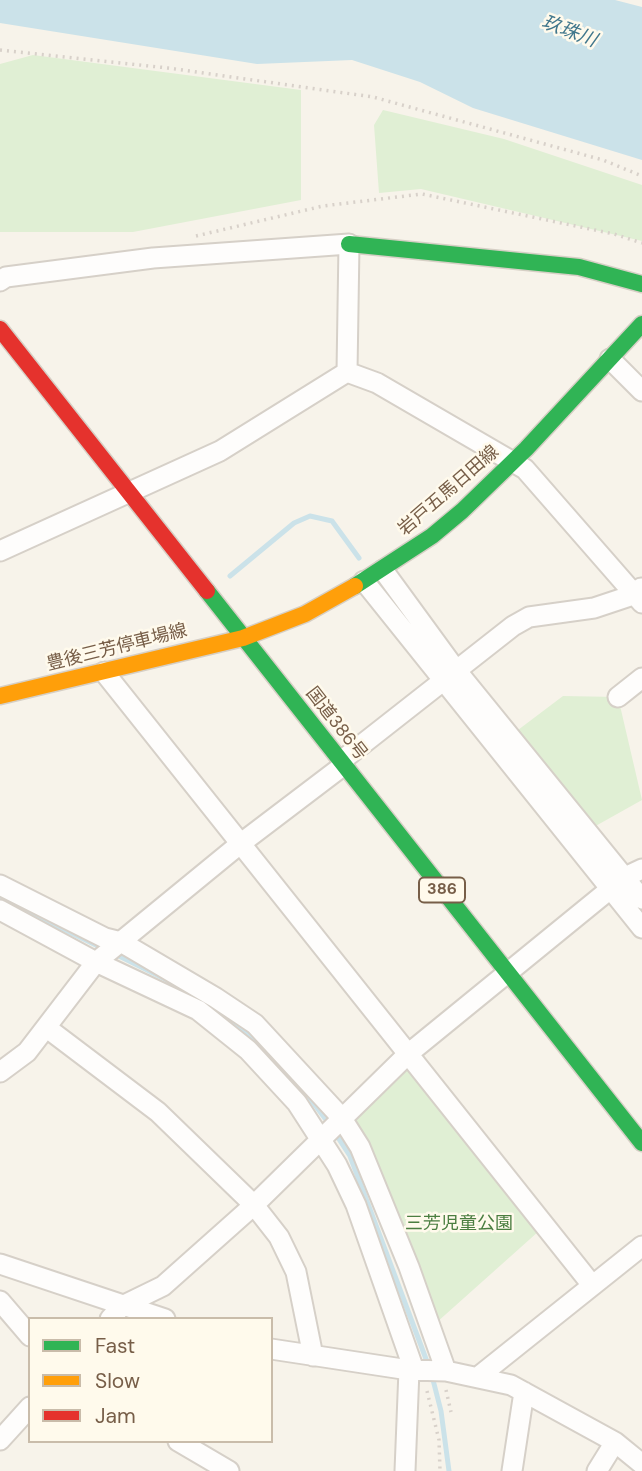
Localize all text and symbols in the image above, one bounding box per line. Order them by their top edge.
water label: 玖珠川 [538,11,600,53]
street label: 岩戸五馬日田線 [394,442,504,540]
street label: 豊後三芳停車場線 [45,620,189,676]
street label: 国道386号 [301,683,371,765]
road number: 386 [419,877,465,902]
park label: 三芳児童公園 [405,1213,513,1235]
legend [28,1317,273,1443]
text: Fast [95,1332,135,1360]
text: Slow [95,1367,140,1395]
text: Jam [95,1402,136,1430]

